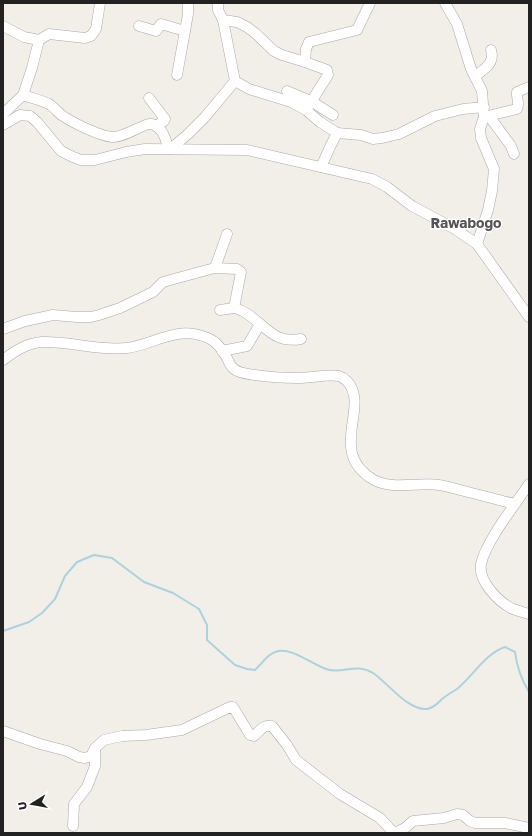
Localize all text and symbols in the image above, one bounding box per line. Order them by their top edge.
district label: Rawabogo [431,214,501,231]
north arrow [12,784,52,824]
text: U [15,801,29,811]

